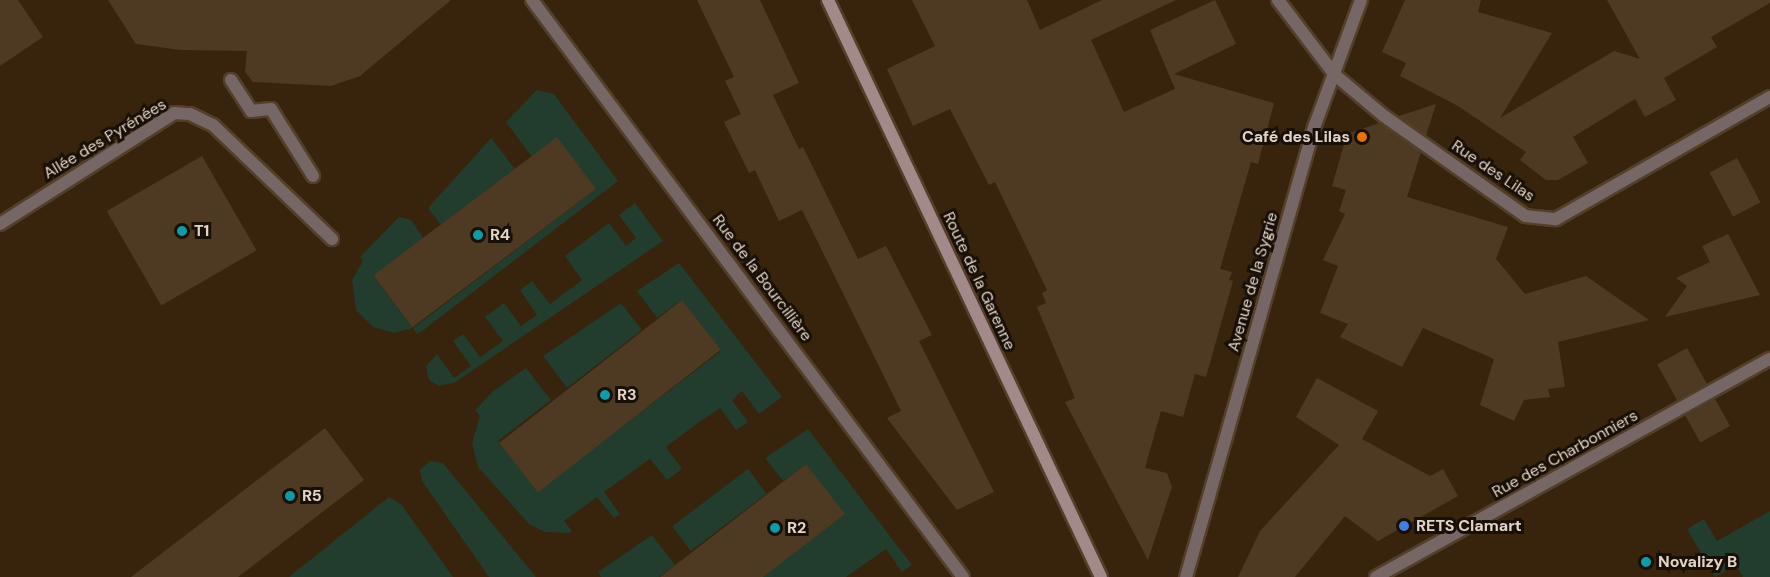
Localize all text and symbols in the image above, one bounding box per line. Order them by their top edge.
street label: Allée des Pyrénées [40,95,170,183]
place label: Café des Lilas [1242,127,1350,147]
marker: Café des Lilas [1355,130,1369,144]
street label: Rue des Lilas [1448,136,1538,206]
street label: Route de la Garenne [939,209,1019,353]
street label: Avenue de la Sygrie [1224,210,1282,354]
street label: Rue de la Bourcillière [708,211,816,345]
place label: T1 [194,221,209,241]
marker: T1 [175,224,189,238]
place label: R4 [490,225,510,245]
marker: R4 [471,228,485,242]
place label: R3 [617,385,637,405]
marker: R3 [598,388,612,402]
street label: Rue des Charbonniers [1489,406,1641,502]
place label: R5 [302,486,322,506]
marker: R5 [283,489,297,503]
place label: RETS Clamart [1416,516,1522,536]
place label: R2 [787,518,806,538]
marker: RETS Clamart [1397,519,1411,533]
marker: R2 [768,521,782,535]
place label: Novalizy B [1658,552,1737,572]
marker: Novalizy B [1639,555,1653,569]

